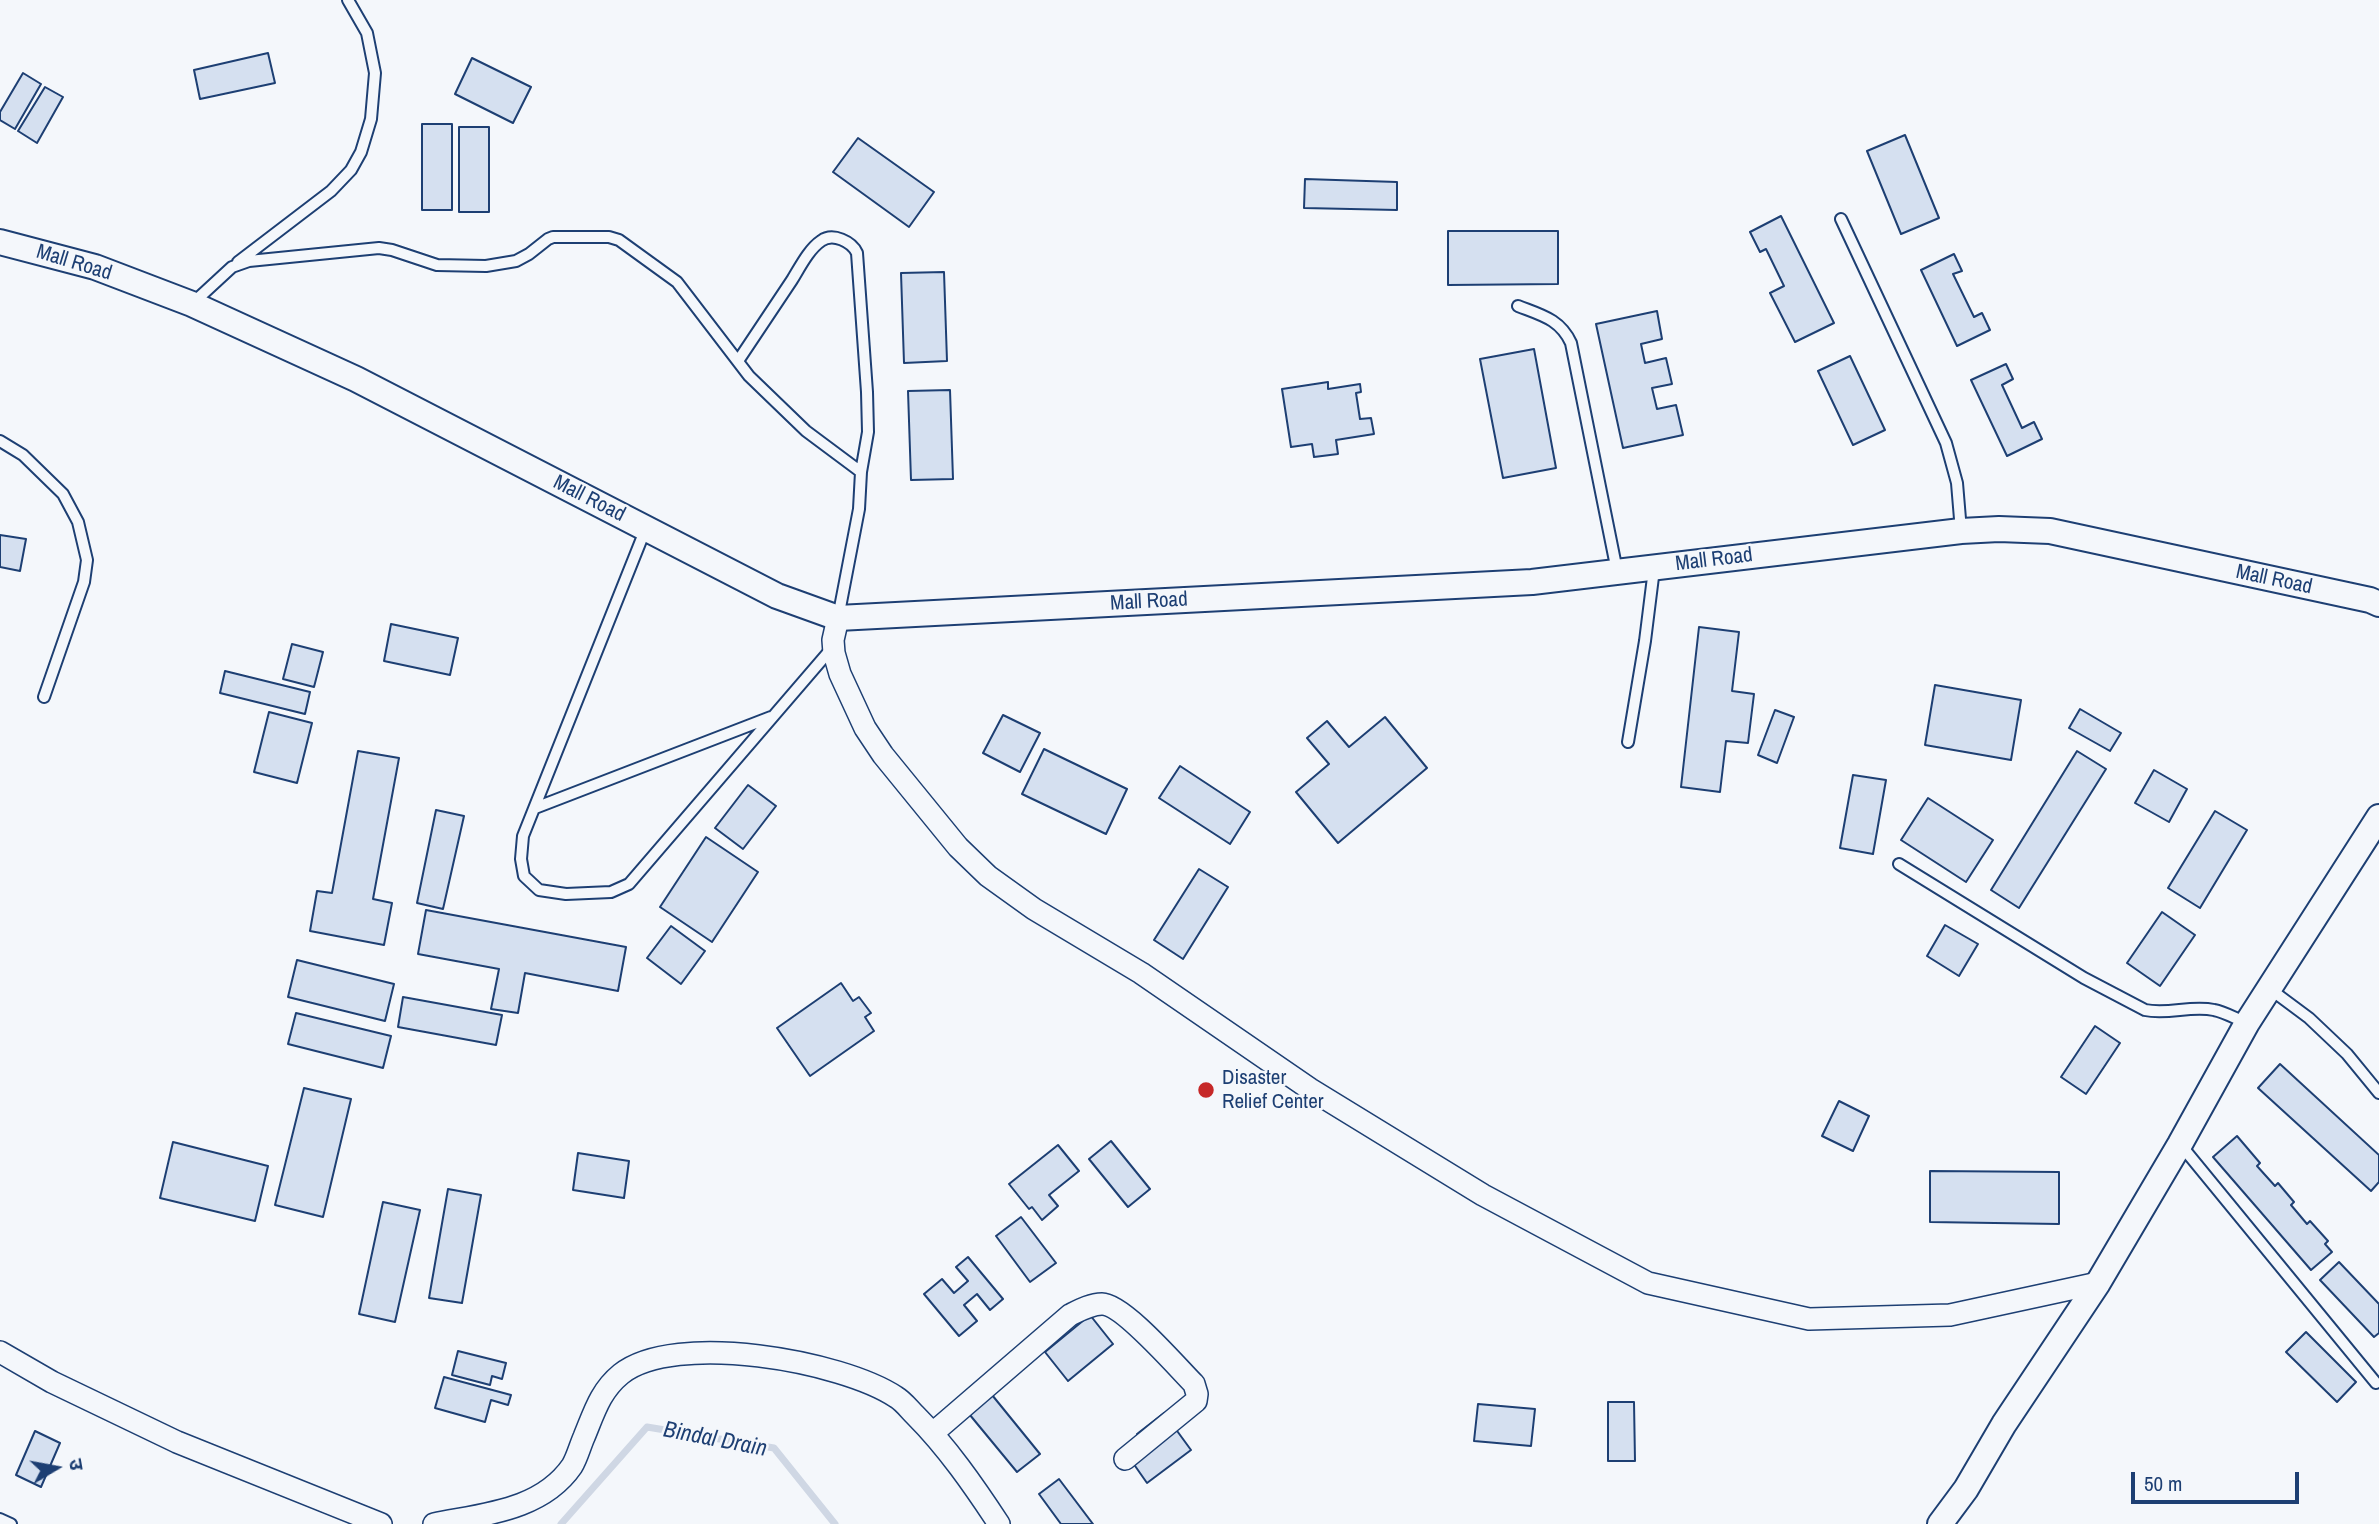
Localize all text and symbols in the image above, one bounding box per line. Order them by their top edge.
street label: Mall Road [33,240,115,286]
street label: Mall Road [549,470,629,528]
street label: Mall Road [1674,543,1754,577]
street label: Mall Road [2233,560,2315,600]
street label: Mall Road [1110,587,1188,617]
place label: Disaster Relief Center [1222,1065,1323,1115]
marker: Disaster Relief Center [1196,1080,1216,1100]
water label: Bindal Drain [661,1416,769,1464]
north arrow [21,1433,91,1503]
text: उ [63,1457,90,1472]
scale bar [2134,1458,2302,1502]
text: 50 m [2144,1469,2182,1498]

